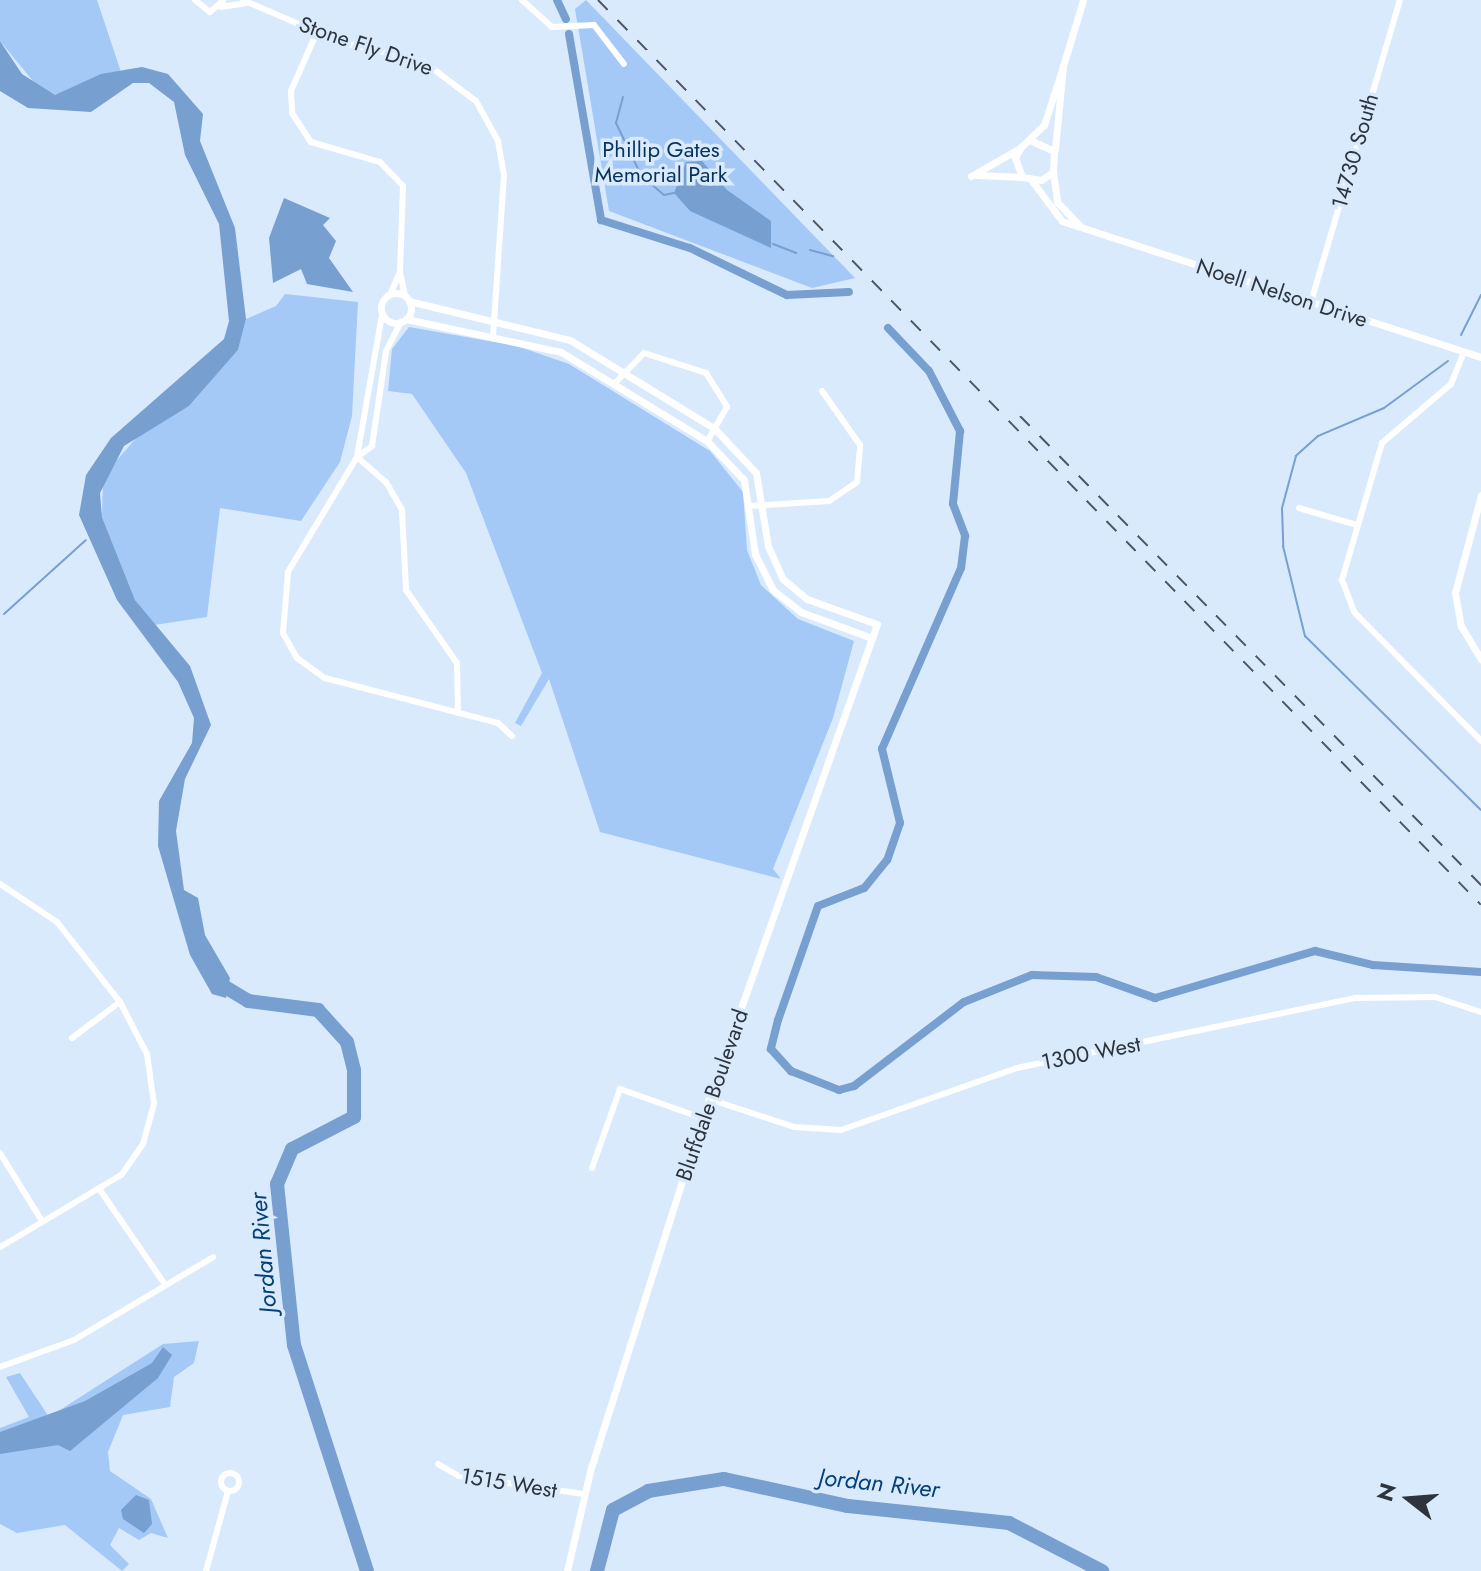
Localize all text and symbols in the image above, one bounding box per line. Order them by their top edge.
street label: Stone Fly Drive [295,11,437,81]
street label: 14730 South [1326,90,1384,212]
park label: Phillip Gates Memorial Park [594,136,728,188]
street label: Noell Nelson Drive [1193,253,1371,333]
street label: Bluffdale Boulevard [670,1006,754,1184]
street label: 1300 West [1039,1030,1143,1076]
water label: Jordan River [243,1191,283,1315]
north arrow [1369,1459,1449,1539]
street label: 1515 West [459,1462,559,1504]
water label: Jordan River [817,1462,941,1504]
text: N [1368,1479,1404,1505]

